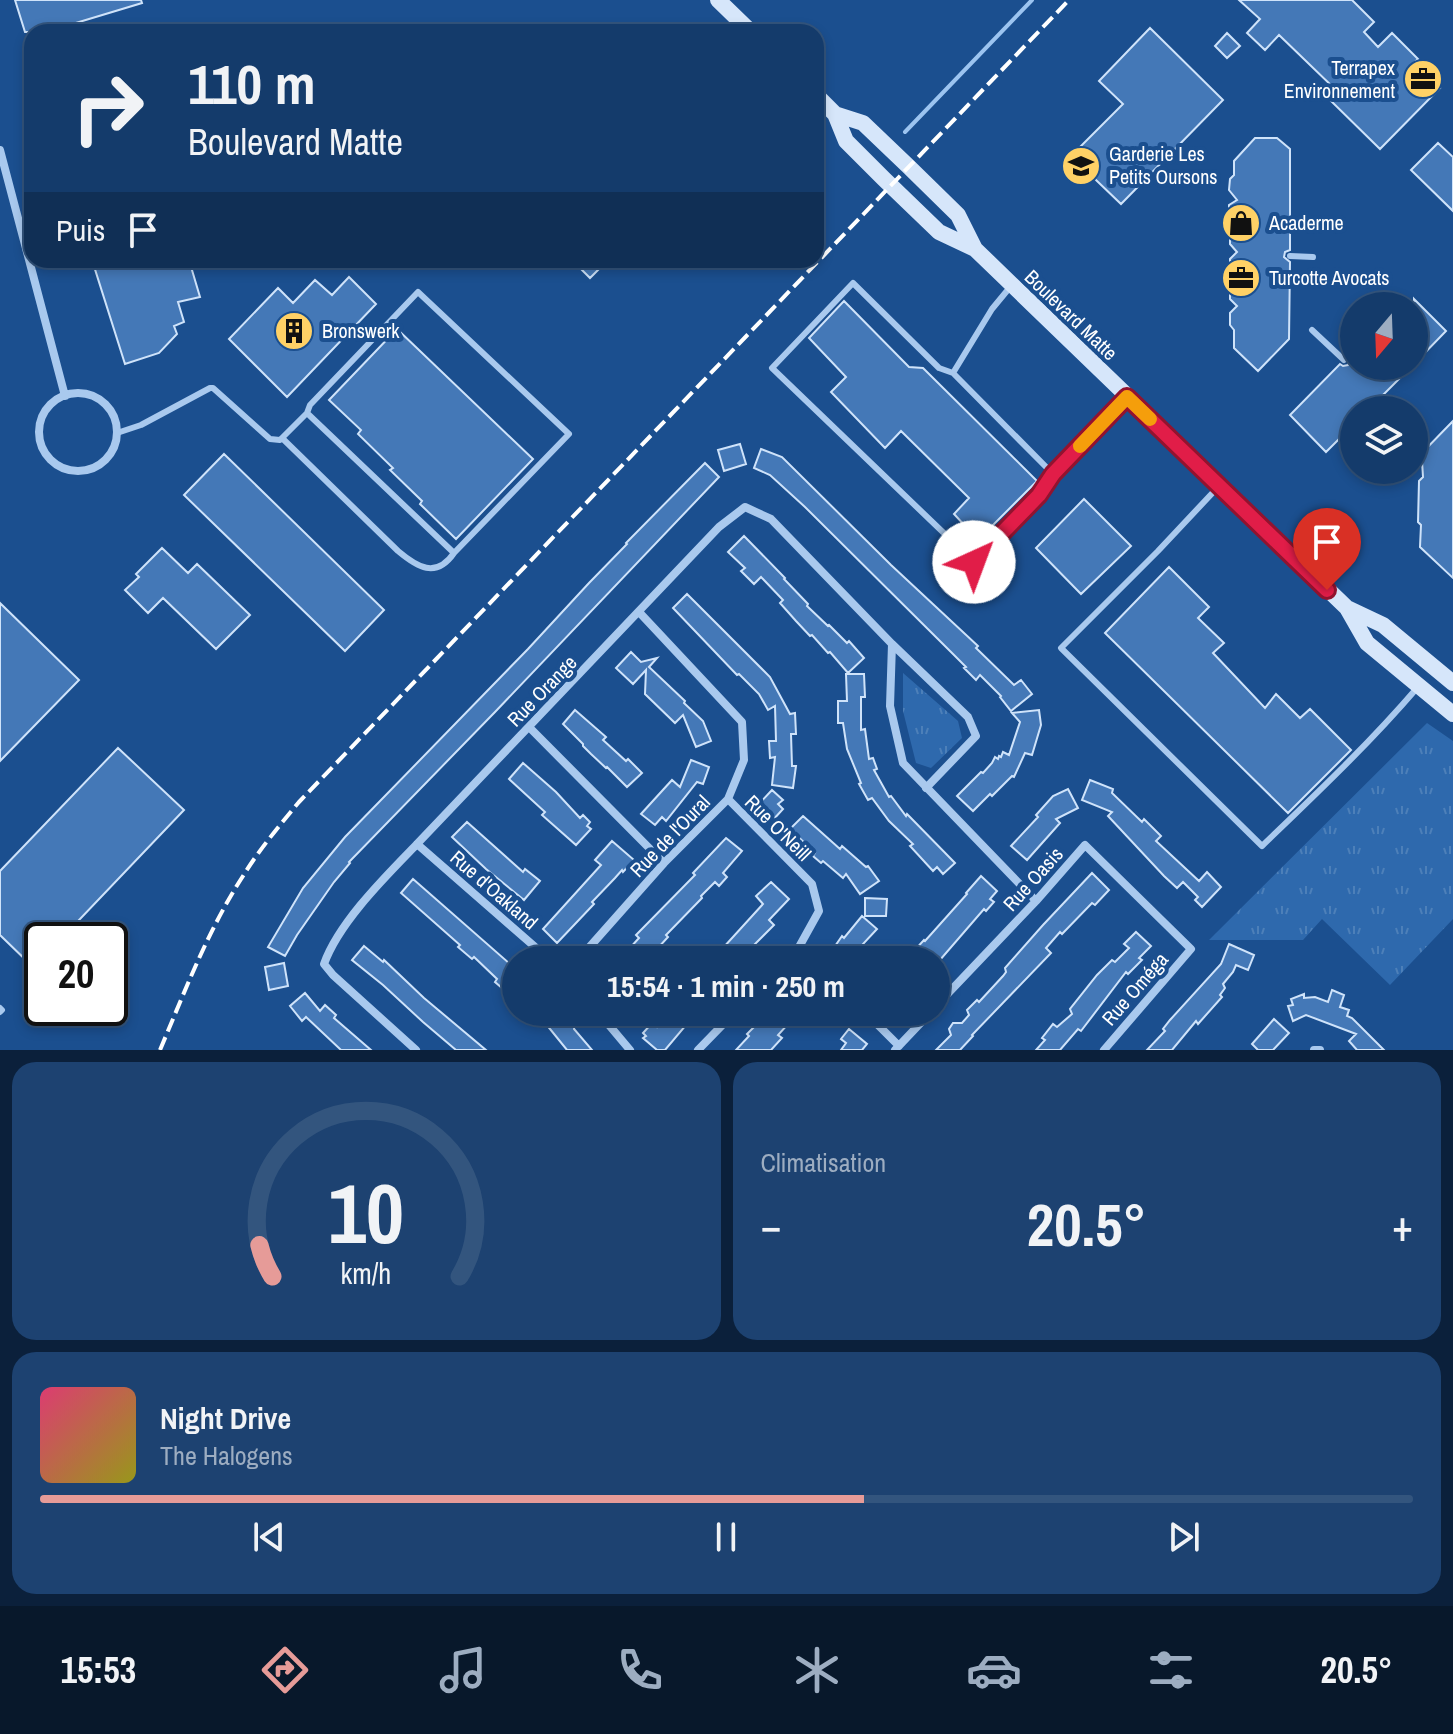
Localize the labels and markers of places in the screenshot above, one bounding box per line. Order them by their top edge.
place label: Terrapex Environnement [1284,54,1396,104]
office icon: Terrapex Environnement [1402,58,1444,100]
place label: Garderie Les Petits Oursons [1109,140,1217,190]
school or university icon: Garderie Les Petits Oursons [1060,145,1102,187]
shop icon: Acaderme [1220,202,1262,244]
place label: Acaderme [1268,209,1344,236]
office icon: Turcotte Avocats [1220,257,1262,299]
place label: Turcotte Avocats [1269,264,1389,291]
building icon: Bronswerk [273,310,315,352]
place label: Bronswerk [322,317,400,344]
pin [1293,508,1361,590]

